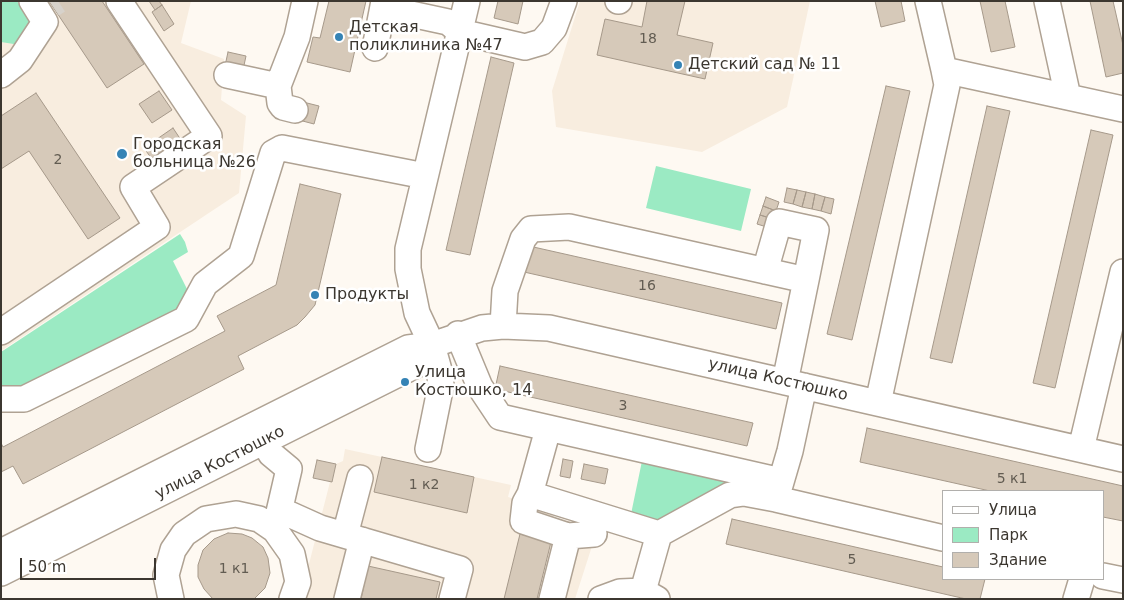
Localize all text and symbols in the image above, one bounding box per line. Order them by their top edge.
place label: Детская поликлиника №47 [349,18,503,56]
marker: Детская поликлиника №47 [333,31,345,43]
house number: 18 [639,31,657,47]
place label: Детский сад № 11 [688,55,841,75]
marker: Детский сад № 11 [672,59,684,71]
place label: Городская больница №26 [133,135,256,173]
marker: Городская больница №26 [115,147,129,161]
house number: 2 [54,152,62,168]
house number: 16 [638,278,656,294]
place label: Продукты [325,285,409,305]
marker: Продукты [309,289,321,301]
street label: улица Костюшко [706,355,850,405]
place label: Улица Костюшко, 14 [415,363,532,401]
marker: Улица Костюшко, 14 [399,376,411,388]
house number: 3 [619,398,627,414]
street label: улица Костюшко [152,422,288,504]
house number: 5 к1 [997,471,1027,487]
house number: 1 к2 [409,477,439,493]
legend [942,490,1104,580]
text: Улица [989,501,1037,519]
text: Парк [989,526,1028,544]
scale bar [22,548,159,580]
text: Здание [989,551,1047,569]
house number: 5 [848,552,856,568]
text: 50 m [28,558,66,576]
house number: 1 к1 [219,561,249,577]

